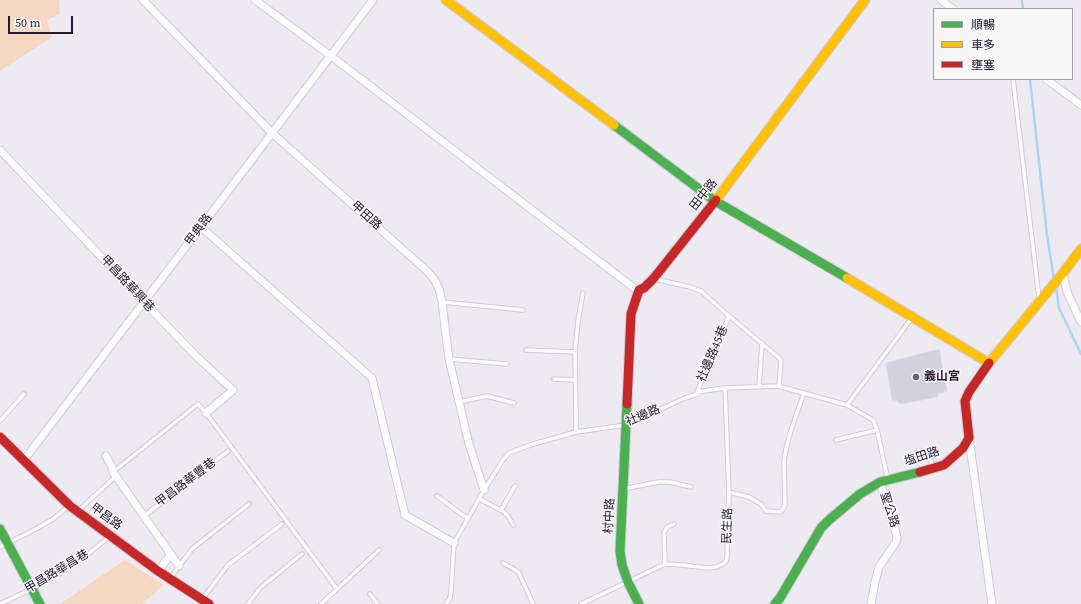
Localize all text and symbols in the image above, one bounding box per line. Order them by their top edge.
scale bar [10,8,75,34]
legend [933,8,1073,80]
text: 50 m [15,15,41,31]
text: 順暢 [971,17,995,33]
text: 車多 [971,37,995,53]
text: 壅塞 [971,57,995,73]
street label: 田中路 [687,176,721,214]
street label: 甲田路 [348,199,384,233]
street label: 甲典路 [182,211,216,249]
street label: 甲昌路華興巷 [97,253,157,315]
street label: 社邊路45巷 [695,324,731,384]
place label: 義山宮 [924,370,960,384]
marker: 義山宮 [911,372,921,382]
street label: 社邊路 [624,402,662,430]
street label: 塩田路 [903,445,941,469]
street label: 甲昌路華豐巷 [153,456,219,510]
street label: 聖公路 [877,491,901,529]
street label: 村中路 [602,498,618,534]
street label: 甲昌路 [87,501,125,533]
street label: 民生路 [720,508,736,544]
street label: 甲昌路華昌巷 [22,547,92,597]

